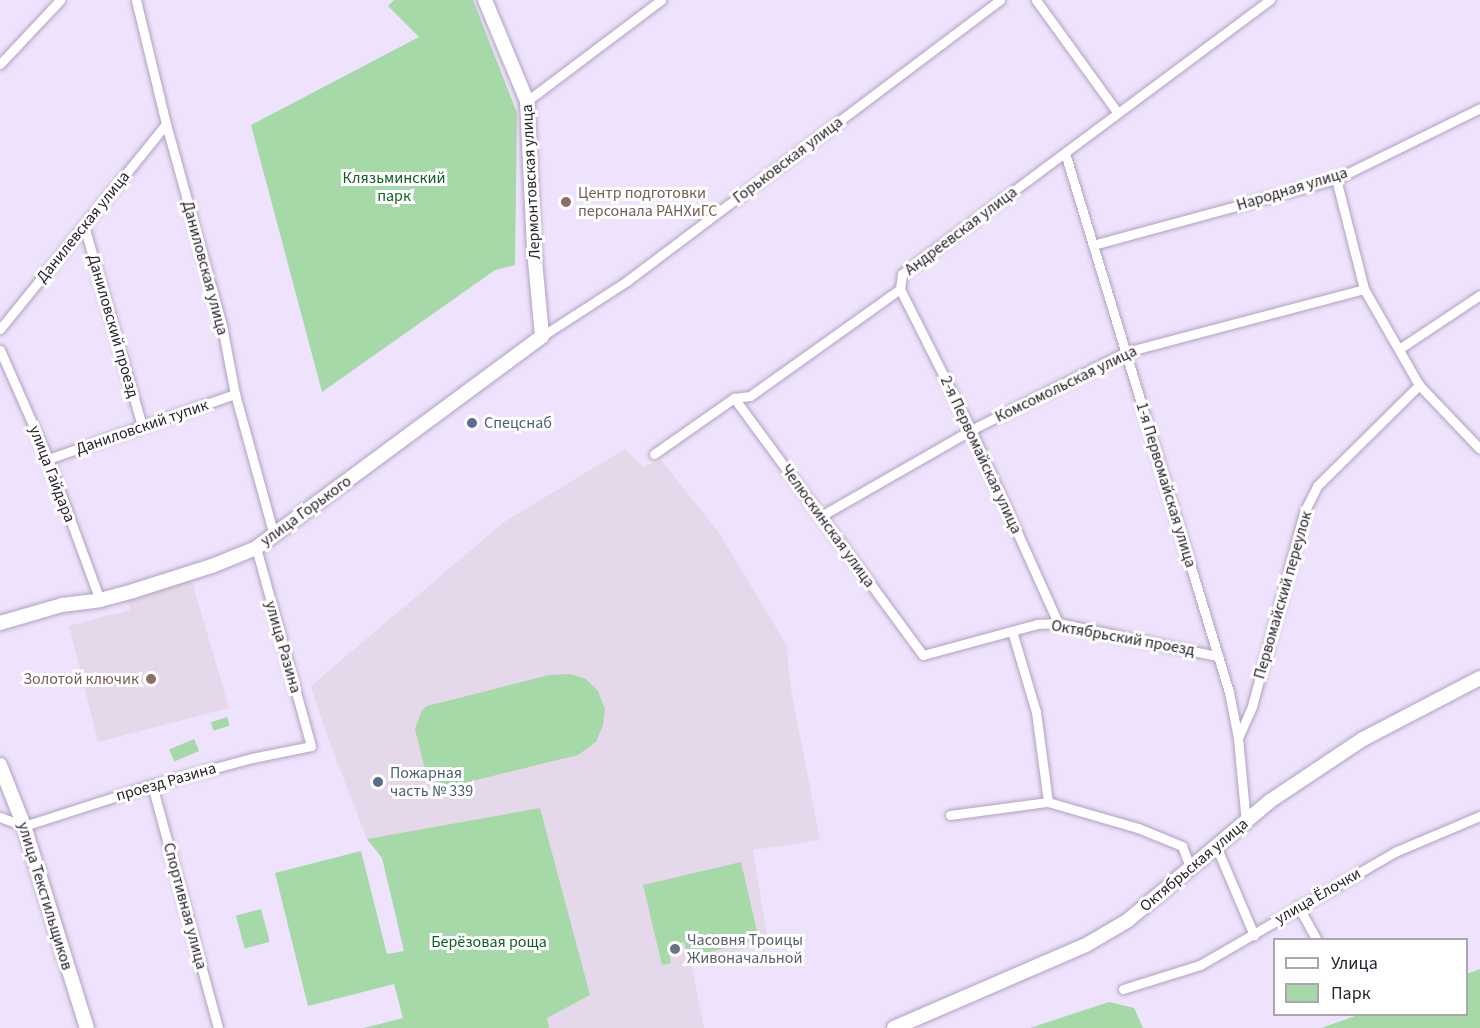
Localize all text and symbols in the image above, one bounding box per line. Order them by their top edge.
street label: Лермонтовская улица [517,104,545,260]
street label: Горьковская улица [729,112,847,208]
street label: Народная улица [1234,163,1350,215]
street label: Данилевская улица [32,168,134,286]
park label: Клязьминский парк [343,168,445,206]
street label: Андреевская улица [901,182,1021,280]
place label: Центр подготовки персонала РАНХиГС [578,183,717,221]
marker: Центр подготовки персонала РАНХиГС [559,195,573,209]
street label: Даниловская улица [178,199,232,337]
street label: Даниловский проезд [83,252,143,400]
street label: Комсомольская улица [992,341,1140,427]
street label: 2-я Первомайская улица [936,373,1026,537]
street label: Даниловский тупик [73,395,211,459]
street label: 1-я Первомайская улица [1132,400,1200,570]
place label: Спецснаб [484,413,552,433]
marker: Спецснаб [465,416,479,430]
street label: улица Гайдара [25,423,79,525]
street label: Челюскинская улица [777,461,879,591]
street label: улица Горького [257,472,355,550]
street label: Первомайский переулок [1250,509,1316,681]
street label: улица Разина [261,599,305,695]
street label: Октябрьский проезд [1050,616,1196,660]
place label: Золотой ключик [23,669,139,689]
marker: Золотой ключик [144,672,158,686]
street label: проезд Разина [114,759,218,805]
place label: Пожарная часть № 339 [390,763,473,801]
marker: Пожарная часть № 339 [371,775,385,789]
street label: Октябрьская улица [1136,814,1252,916]
street label: улица Текстильщиков [13,820,77,972]
street label: Спортивная улица [159,841,211,971]
street label: улица Ёлочки [1272,864,1364,928]
place label: Часовня Троицы Живоначальной [687,930,803,968]
park label: Берёзовая роща [431,932,547,952]
legend [1273,938,1468,1016]
marker: Часовня Троицы Живоначальной [668,942,682,956]
text: Улица [1331,951,1378,976]
text: Парк [1331,981,1371,1006]

